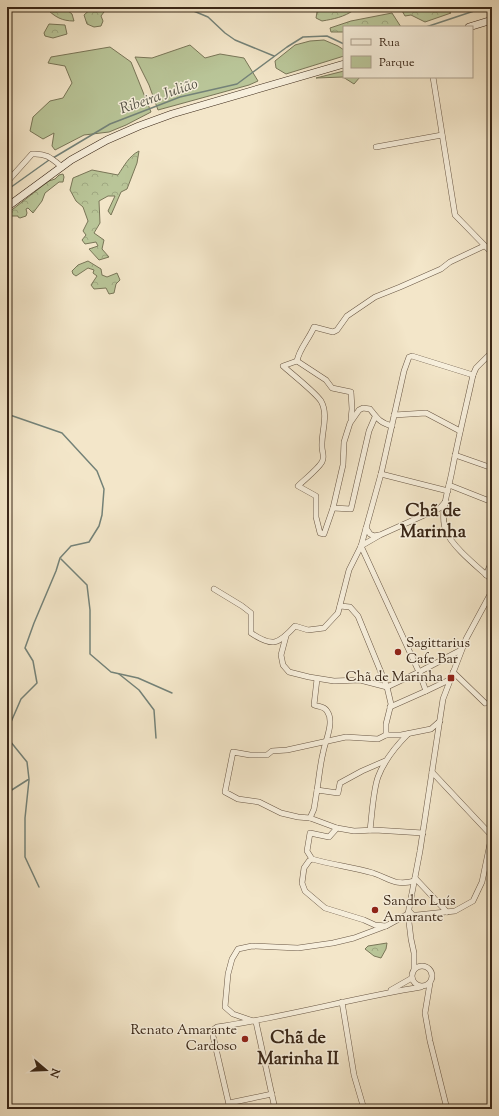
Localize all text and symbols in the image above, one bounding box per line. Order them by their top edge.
legend [343,26,473,78]
text: Rua [379,34,400,52]
text: Parque [379,54,415,72]
water label: Ribeira Julião [117,74,201,120]
district label: Chã de Marinha [400,499,467,546]
place label: Sagittarius Cafe Bar [406,634,470,670]
marker: Sagittarius Cafe Bar [393,647,403,657]
place label: Chã de Marinha [345,668,444,688]
marker: Chã de Marinha [446,673,456,683]
place label: Sandro Luís Amarante [383,892,456,928]
marker: Sandro Luís Amarante [370,905,380,915]
place label: Renato Amarante Cardoso [130,1021,237,1057]
district label: Chã de Marinha II [257,1026,339,1073]
marker: Renato Amarante Cardoso [240,1034,250,1044]
north arrow [26,1050,66,1090]
text: N [45,1065,64,1080]

